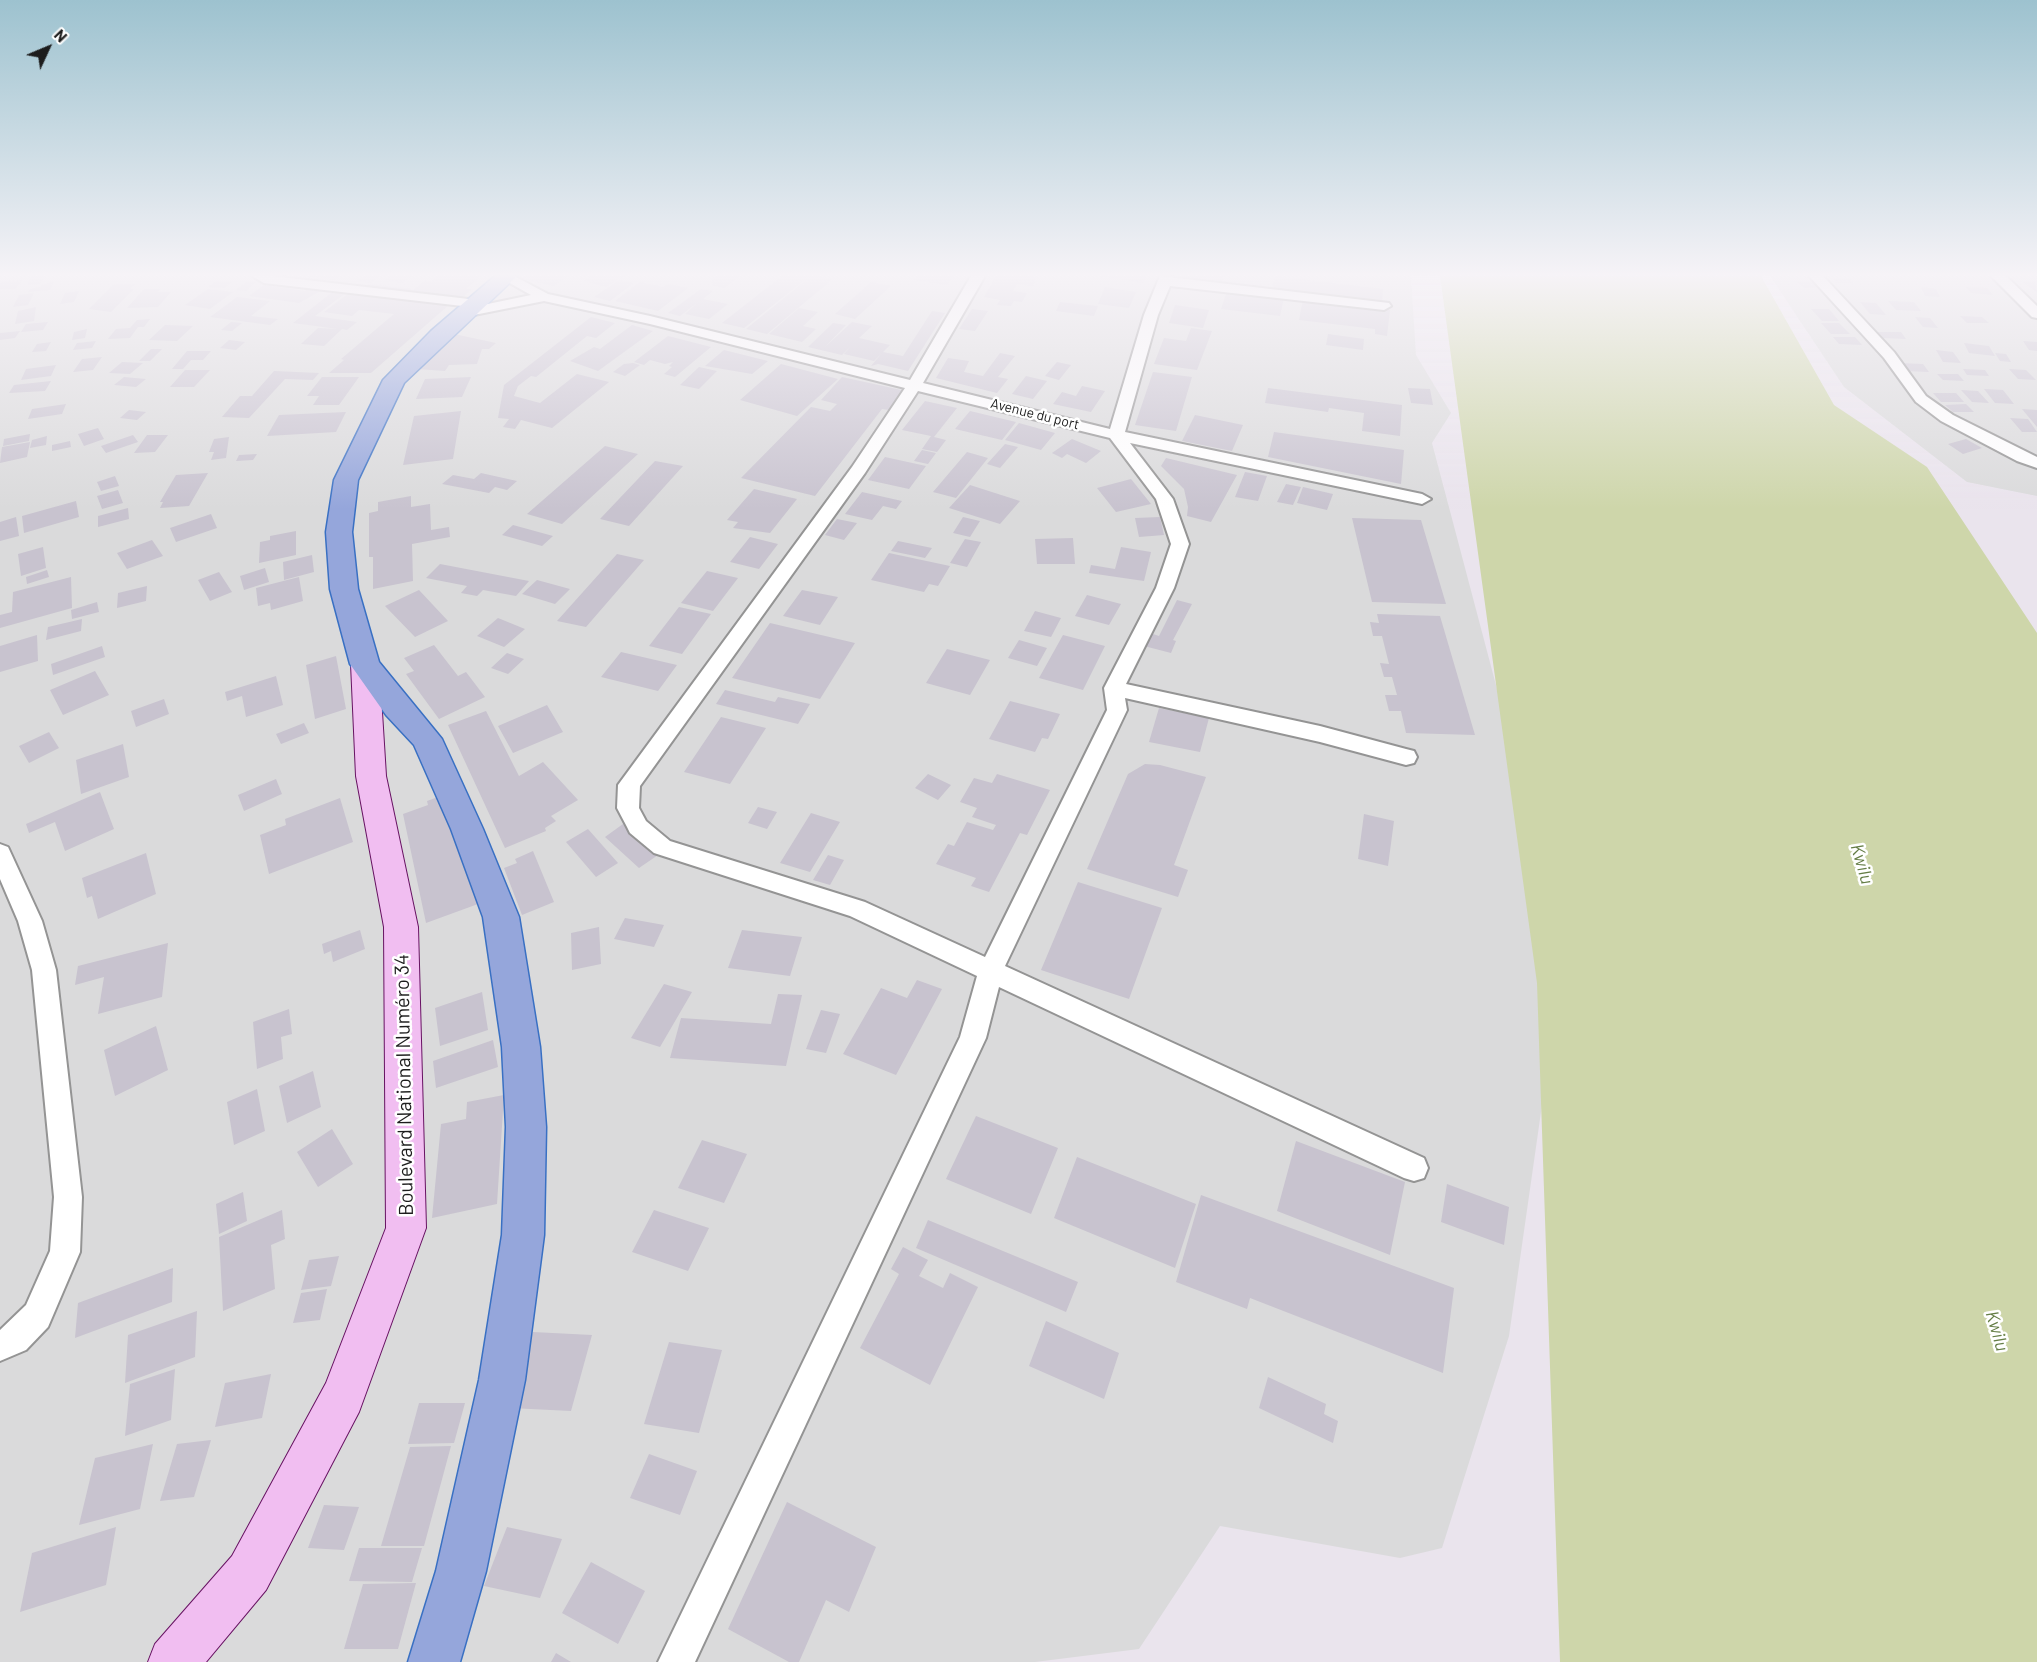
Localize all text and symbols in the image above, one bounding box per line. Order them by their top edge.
north arrow [18,18,78,78]
text: N [51,25,72,46]
street label: Avenue du port [989,395,1081,433]
water label: Kwilu [1846,841,1878,887]
street label: Boulevard National Numéro 34 [390,954,418,1216]
water label: Kwilu [1981,1308,2013,1354]

